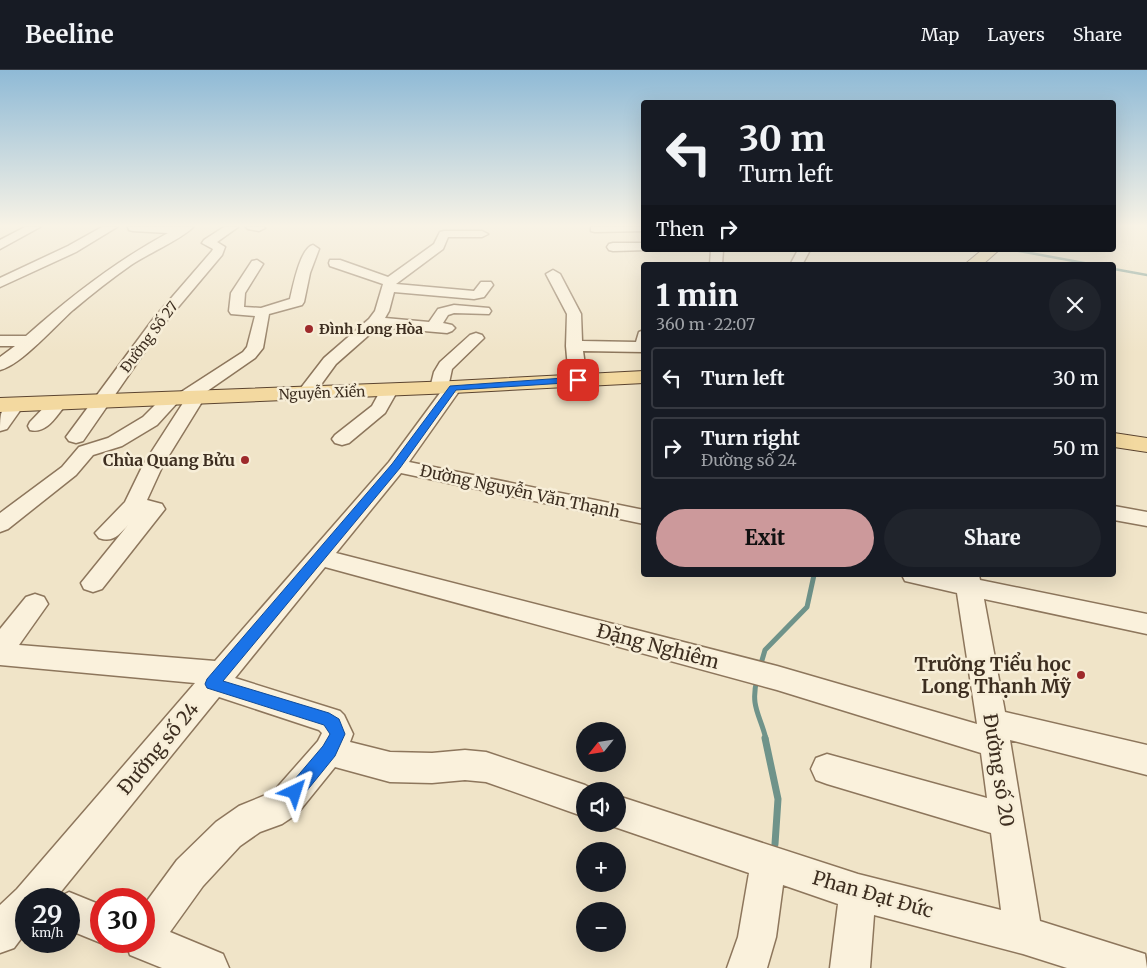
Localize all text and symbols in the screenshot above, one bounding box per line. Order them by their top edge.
text: Beeline [25,19,114,50]
text: Map [921,23,959,46]
text: Layers [987,23,1045,46]
text: Share [1073,23,1122,46]
text: 30 m [739,117,825,161]
icon: left [656,120,721,185]
text: Turn left [739,160,833,188]
icon: right [714,215,742,243]
text: Then [656,217,704,241]
text: 1 min [656,276,738,314]
button: close [1049,279,1101,331]
street label: Đường Số 27 [116,298,182,376]
text: 360 m · 22:07 [656,314,755,334]
place label: Đình Long Hòa [319,320,423,338]
marker: Đình Long Hòa [303,323,315,335]
pin [557,359,599,401]
icon: left [658,364,686,392]
icon: arrive [564,366,592,394]
text: Turn left [701,366,785,390]
text: 30 m [1053,366,1099,390]
street label: Nguyễn Xiển [278,382,366,404]
text: Turn right [701,426,800,450]
icon: right [658,434,686,462]
text: 50 m [1053,436,1099,460]
place label: Chùa Quang Bửu [103,450,235,470]
text: Đường số 24 [701,450,797,470]
marker: Chùa Quang Bửu [239,454,251,466]
street label: Đường Nguyễn Văn Thạnh [418,460,622,522]
button: Exit [656,509,874,567]
button: Share [884,509,1101,567]
street label: Đặng Nghiêm [594,618,722,674]
place label: Trường Tiểu học Long Thạnh Mỹ [914,651,1072,698]
marker: Trường Tiểu học Long Thạnh Mỹ [1075,669,1087,681]
street label: Đường số 24 [112,697,204,799]
street label: Đường số 20 [978,712,1020,828]
north arrow [576,722,626,772]
map controls [576,722,626,952]
position arrow [268,765,320,817]
button: sound [576,782,626,832]
button: + [576,842,626,892]
street label: Phan Đạt Đức [810,865,936,923]
speed limit sign: 30 [90,888,155,953]
text: 29 [33,898,62,930]
button: − [576,902,626,952]
text: km/h [32,925,63,940]

